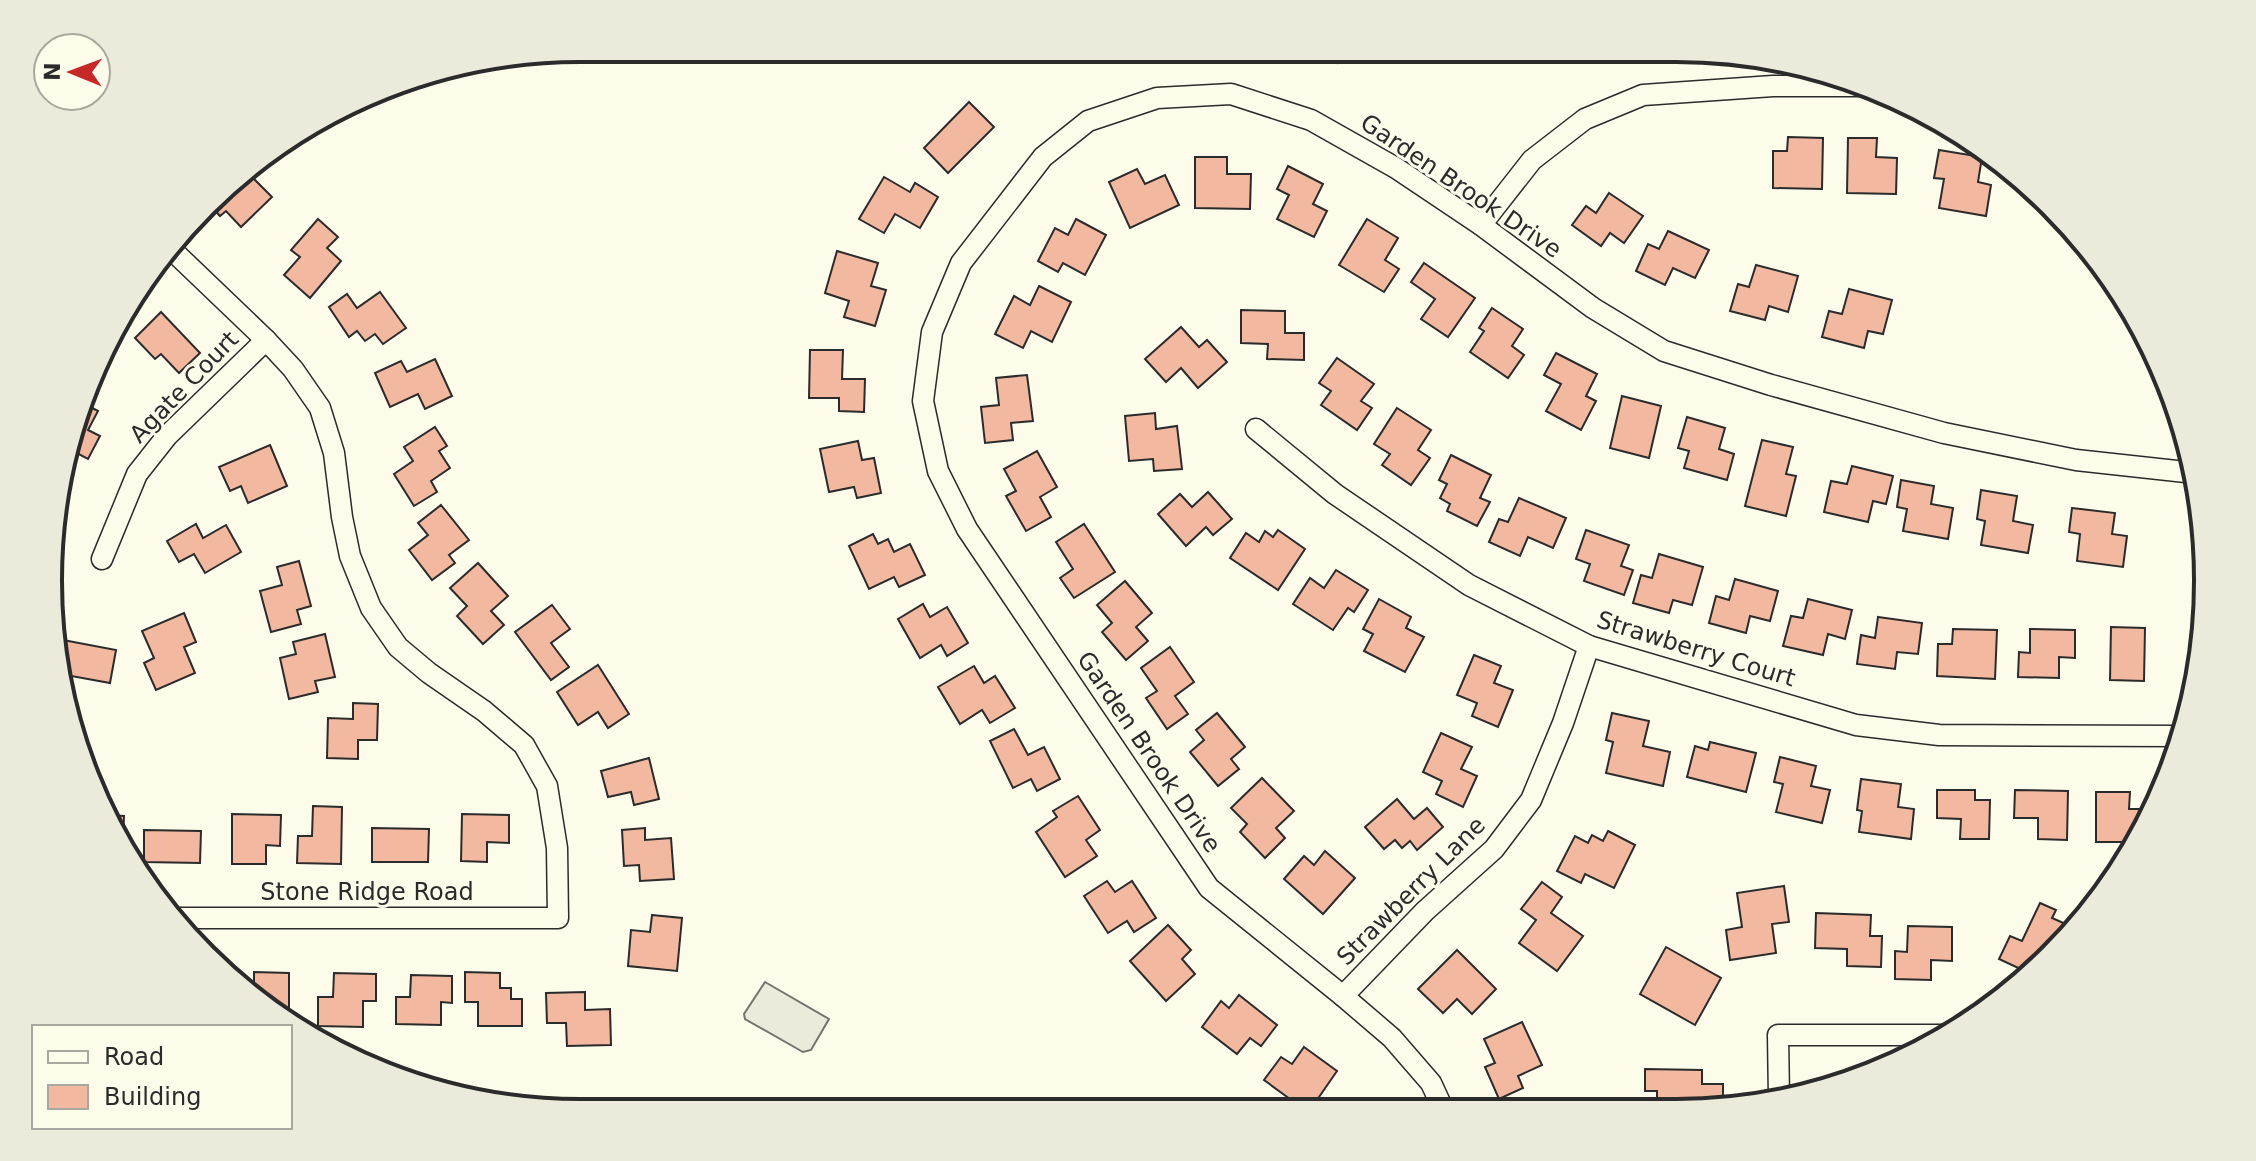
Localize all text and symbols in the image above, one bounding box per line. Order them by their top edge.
north arrow [32,32,112,112]
text: N [40,62,65,81]
street label: Garden Brook Drive [1355,108,1567,264]
street label: Agate Court [124,325,244,449]
street label: Strawberry Court [1593,606,1799,692]
street label: Garden Brook Drive [1071,646,1227,858]
street label: Strawberry Lane [1331,811,1491,971]
street label: Stone Ridge Road [260,878,474,906]
legend [32,1025,292,1129]
text: Road [104,1043,164,1071]
text: Building [104,1083,201,1111]

